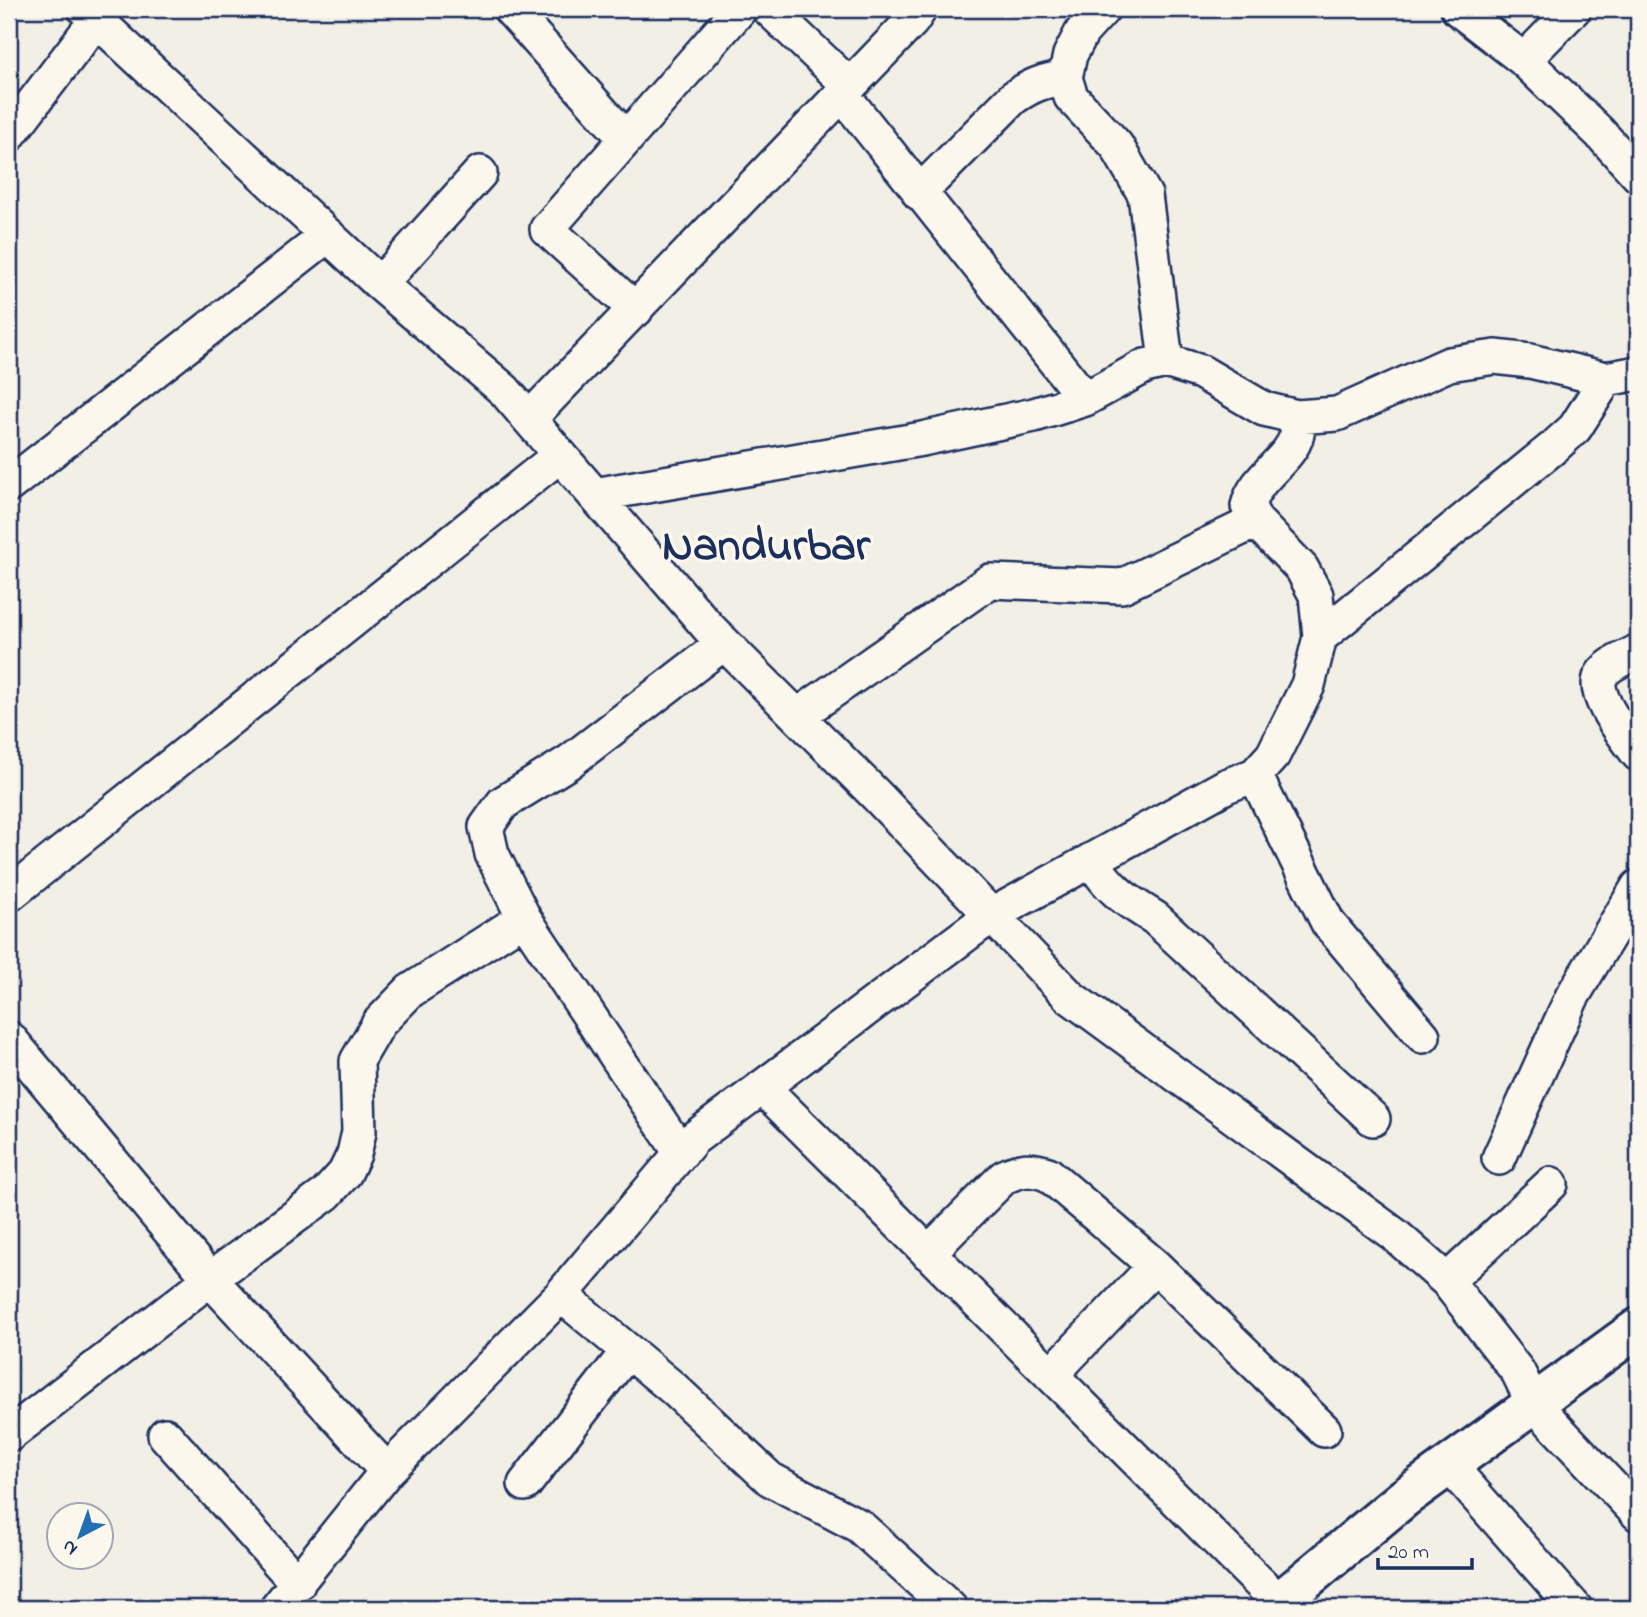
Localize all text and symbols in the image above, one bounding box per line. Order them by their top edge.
district label: Nandurbar [662,514,871,581]
north arrow [46,1502,116,1572]
scale bar [1378,1526,1472,1570]
text: N [57,1532,84,1561]
text: 20 m [1388,1538,1429,1568]

